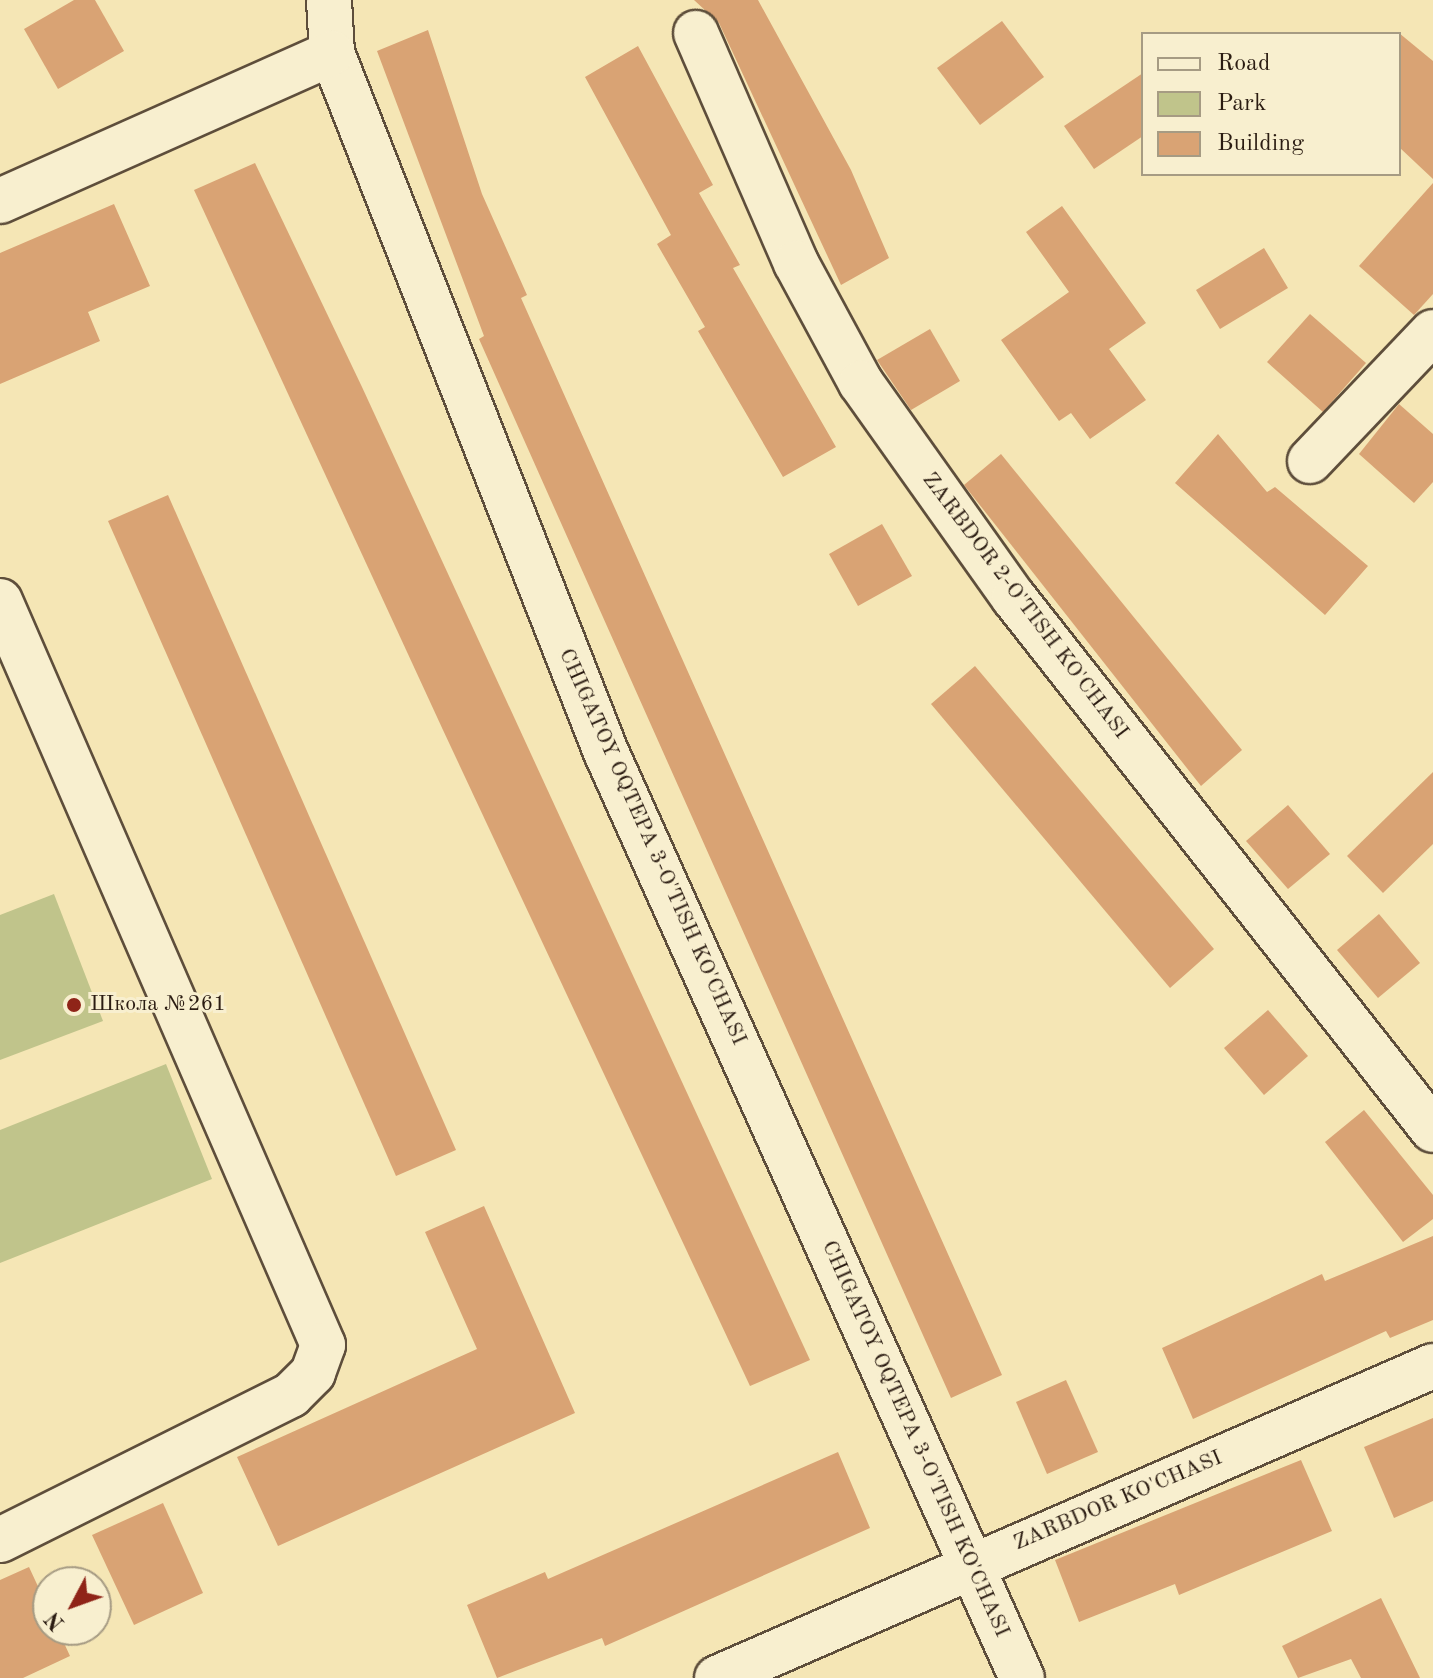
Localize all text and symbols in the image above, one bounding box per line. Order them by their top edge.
legend [1141,32,1401,176]
text: Road [1217,52,1270,76]
text: Park [1217,92,1266,116]
text: Building [1217,132,1304,156]
street label: ZARBDOR 2-O'TISH KO'CHASI [916,467,1134,745]
street label: CHIGATOY OQTEPA 3-O'TISH KO'CHASI [552,645,752,1049]
place label: Школа №261 [90,992,226,1018]
marker: Школа №261 [65,996,83,1014]
street label: CHIGATOY OQTEPA 3-O'TISH KO'CHASI [815,1237,1015,1641]
street label: ZARBDOR KO'CHASI [1010,1445,1226,1557]
north arrow [32,1566,112,1646]
text: N [42,1607,69,1634]

